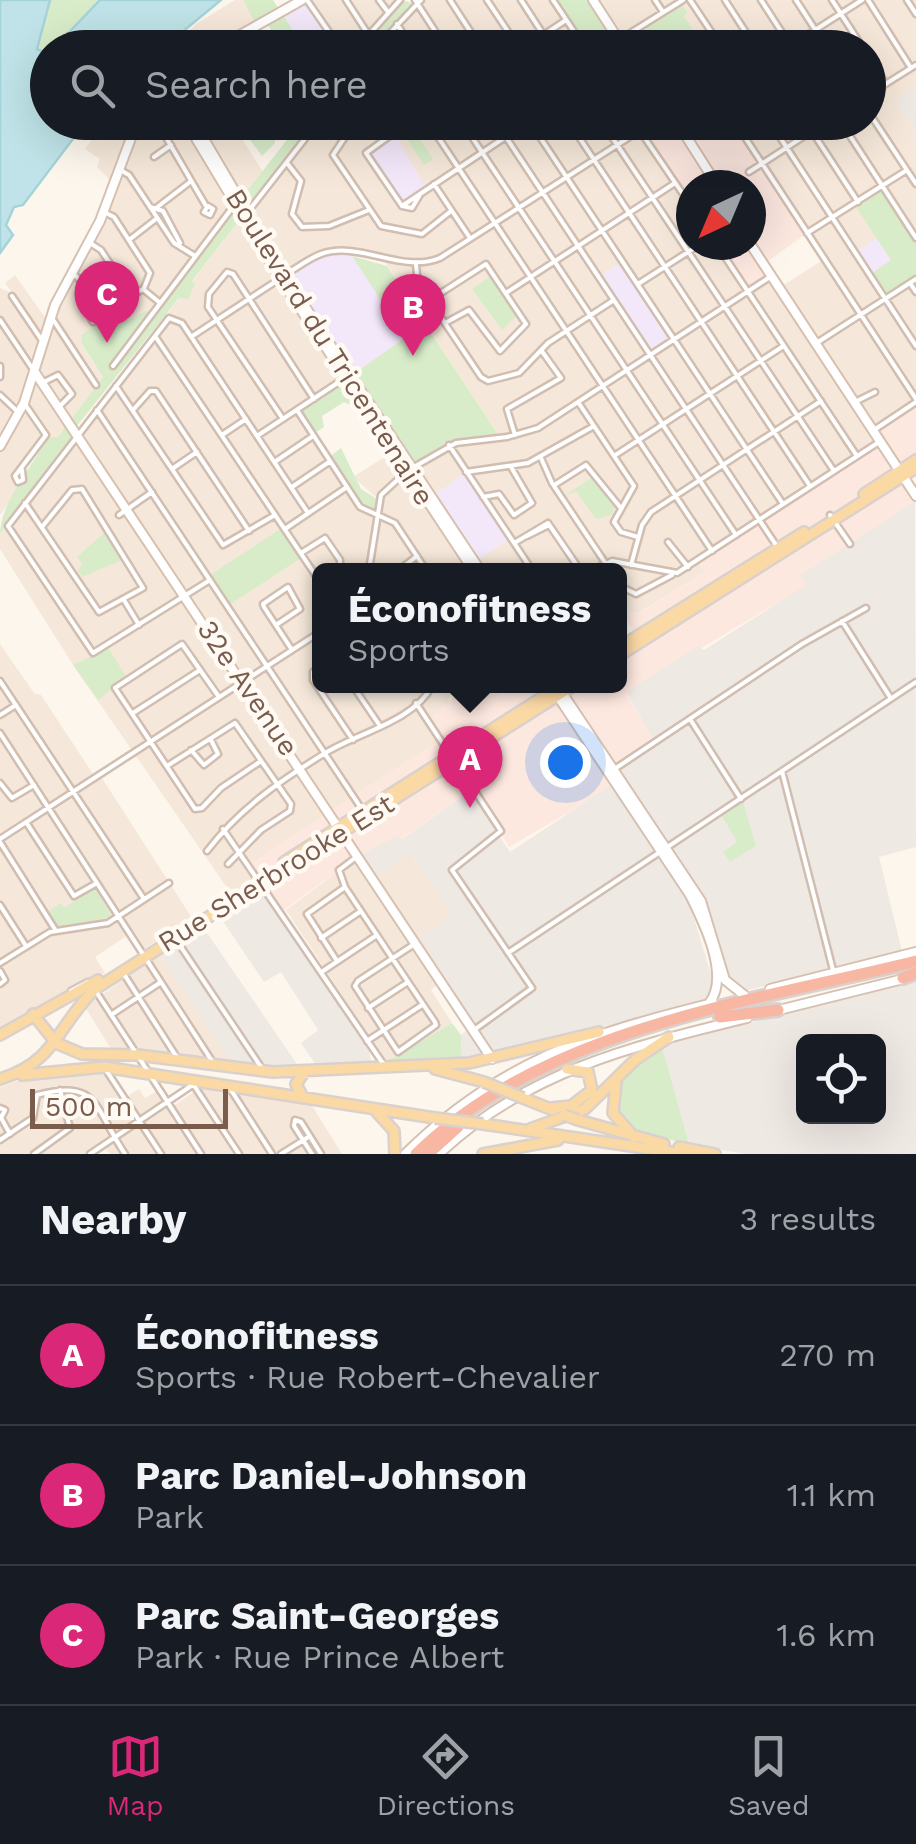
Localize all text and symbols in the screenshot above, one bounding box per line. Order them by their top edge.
search box [30,30,886,140]
icon: search [65,58,120,113]
text: Search here [145,63,368,107]
north arrow [676,170,766,260]
street label: Boulevard du Tricentenaire [218,182,442,512]
pin: C [74,260,140,343]
pin: B [380,274,446,356]
popup [312,563,627,693]
text: Éconofitness [348,587,591,631]
street label: 32e Avenue [191,614,305,762]
text: Sports [348,631,450,669]
pin: A [438,726,502,808]
your location [540,737,591,788]
street label: Rue Sherbrooke Est [152,787,400,959]
map controls [796,1034,886,1124]
button: locate [796,1034,886,1124]
scale bar [30,1084,228,1128]
text: 500 m [45,1090,132,1123]
text: Nearby [40,1195,187,1244]
text: 3 results [739,1200,876,1238]
text: Éconofitness [135,1314,379,1358]
text: A [62,1336,83,1374]
text: 270 m [779,1336,876,1374]
text: Sports · Rue Robert-Chevalier [135,1358,600,1396]
text: Parc Daniel-Johnson [135,1454,527,1498]
text: B [62,1476,83,1514]
text: 1.1 km [787,1476,876,1514]
text: Park [135,1498,204,1536]
text: Parc Saint-Georges [135,1594,499,1638]
text: C [62,1616,83,1654]
text: 1.6 km [776,1616,876,1654]
text: Park · Rue Prince Albert [135,1638,504,1676]
tab: Map [107,1729,164,1822]
tab: Directions [377,1729,515,1822]
tab: Saved [728,1729,809,1822]

